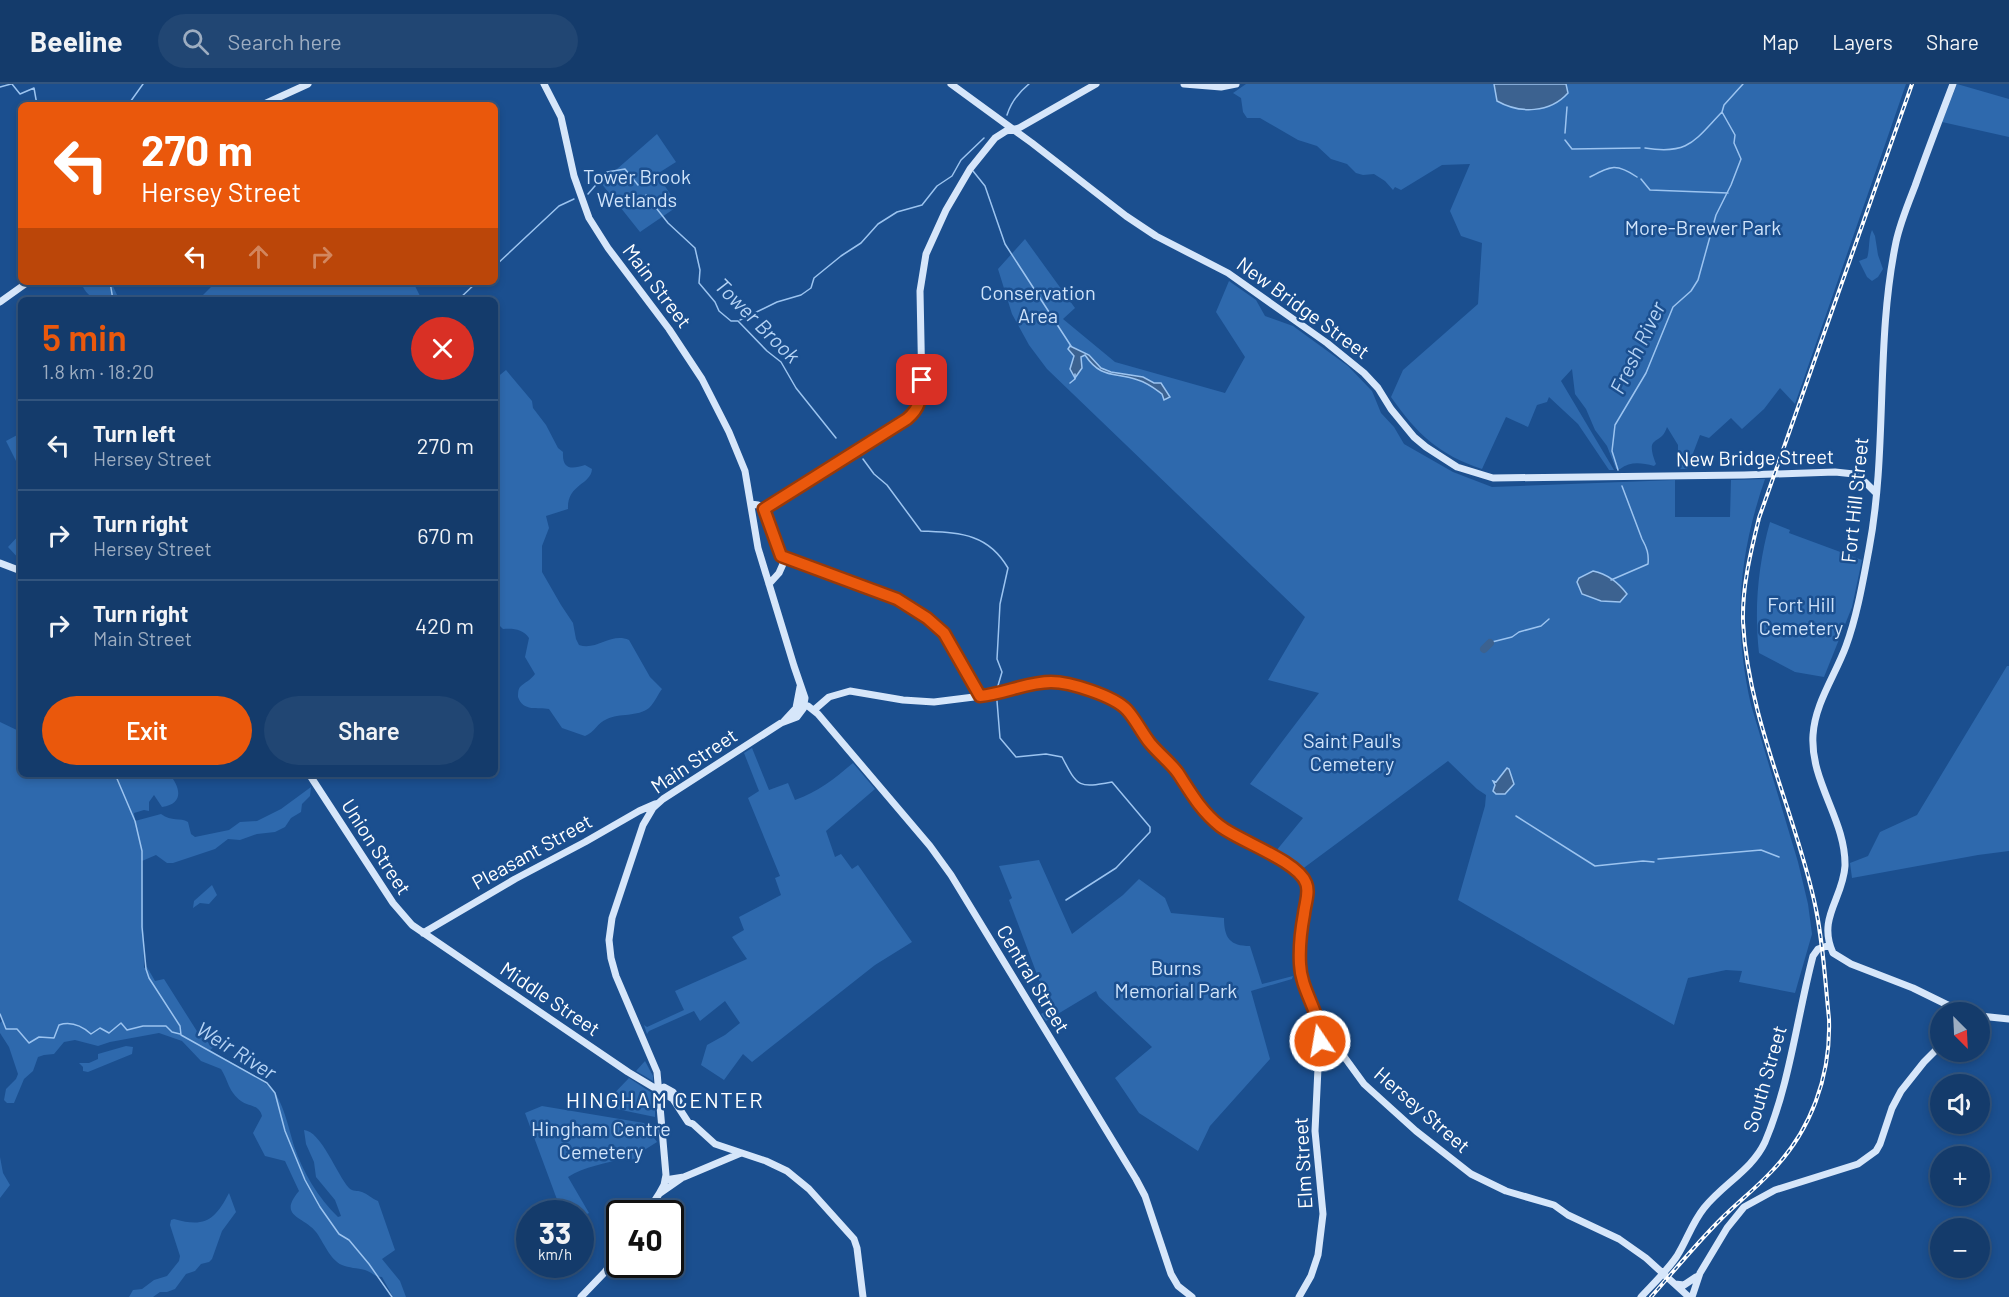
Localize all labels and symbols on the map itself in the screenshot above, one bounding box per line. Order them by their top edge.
park label: Tower Brook Wetlands [583,164,691,211]
park label: More-Brewer Park [1625,215,1781,239]
street label: Main Street [618,239,697,332]
street label: New Bridge Street [1233,251,1375,363]
water label: Tower Brook [710,272,806,368]
park label: Conservation Area [980,280,1096,327]
water label: Fresh River [1604,297,1670,398]
pin [896,354,947,405]
street label: Fort Hill Street [1835,436,1873,564]
street label: New Bridge Street [1676,444,1834,470]
park label: Fort Hill Cemetery [1759,592,1843,639]
street label: Main Street [646,723,741,798]
park label: Saint Paul's Cemetery [1303,728,1401,775]
street label: Union Street [337,794,417,899]
street label: Pleasant Street [467,808,596,894]
street label: Central Street [992,920,1075,1037]
park label: Burns Memorial Park [1115,955,1237,1002]
street label: Middle Street [496,956,605,1040]
north arrow [1930,1002,1990,1062]
position arrow [1288,1009,1352,1073]
water label: Weir River [192,1015,282,1084]
street label: South Street [1737,1023,1791,1135]
street label: Hersey Street [1370,1061,1475,1157]
district label: HINGHAM CENTER [566,1086,764,1112]
park label: Hingham Centre Cemetery [531,1116,671,1163]
street label: Elm Street [1288,1117,1316,1210]
speed limit sign: 40 [606,1200,684,1278]

